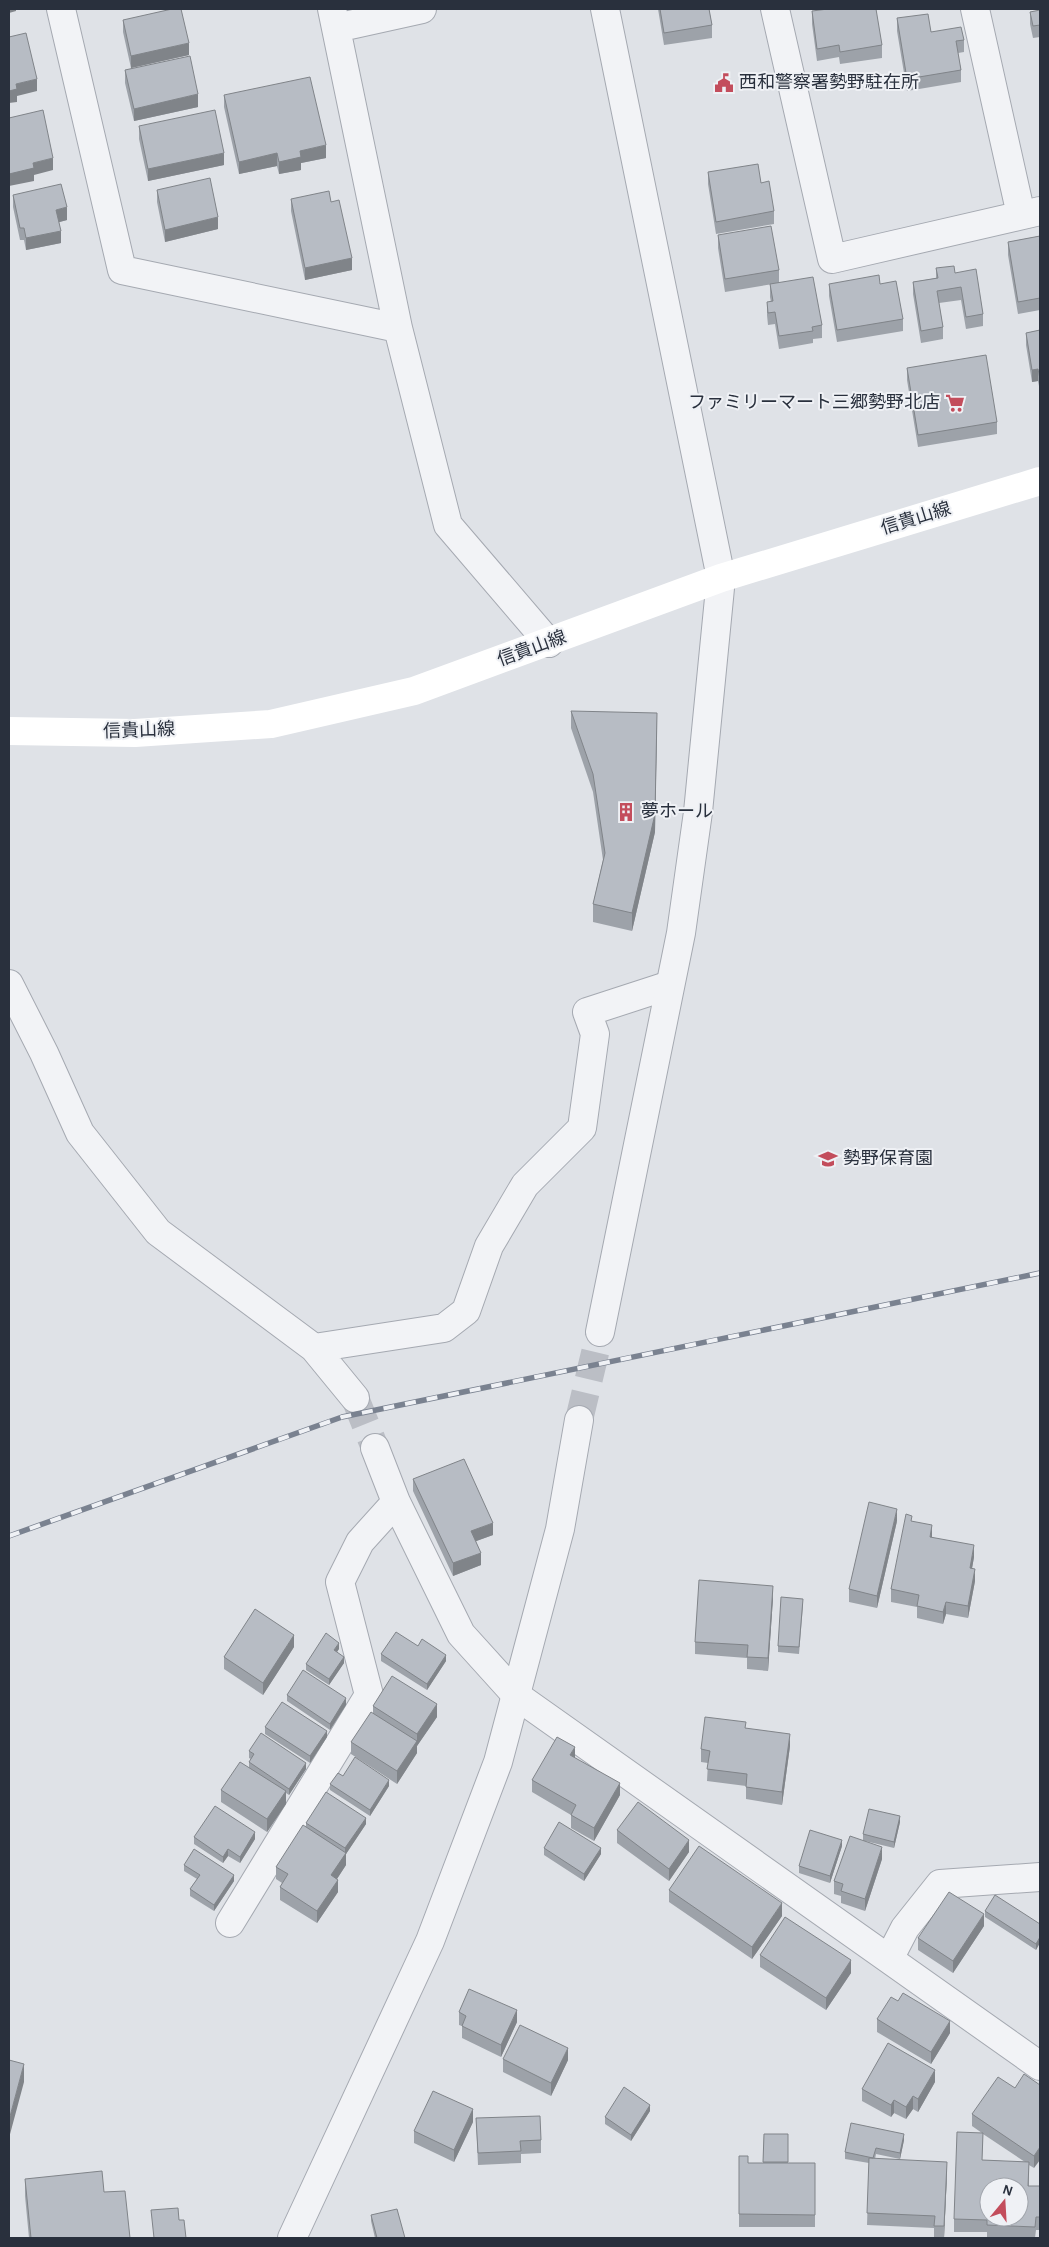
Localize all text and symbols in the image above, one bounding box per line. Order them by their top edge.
public building icon: 西和警察署勢野駐在所 [713,72,735,94]
place label: 西和警察署勢野駐在所 [739,72,919,92]
place label: ファミリーマート三郷勢野北店 [688,392,940,412]
supermarket icon: ファミリーマート三郷勢野北店 [944,392,966,414]
street label: 信貴山線 [878,498,953,538]
street label: 信貴山線 [494,626,569,670]
street label: 信貴山線 [103,719,175,741]
building icon: 夢ホール [615,801,637,823]
place label: 夢ホール [641,802,713,821]
school or university icon: 勢野保育園 [817,1148,839,1170]
place label: 勢野保育園 [843,1149,933,1168]
north arrow [979,2177,1029,2227]
text: N [1001,2182,1015,2199]

